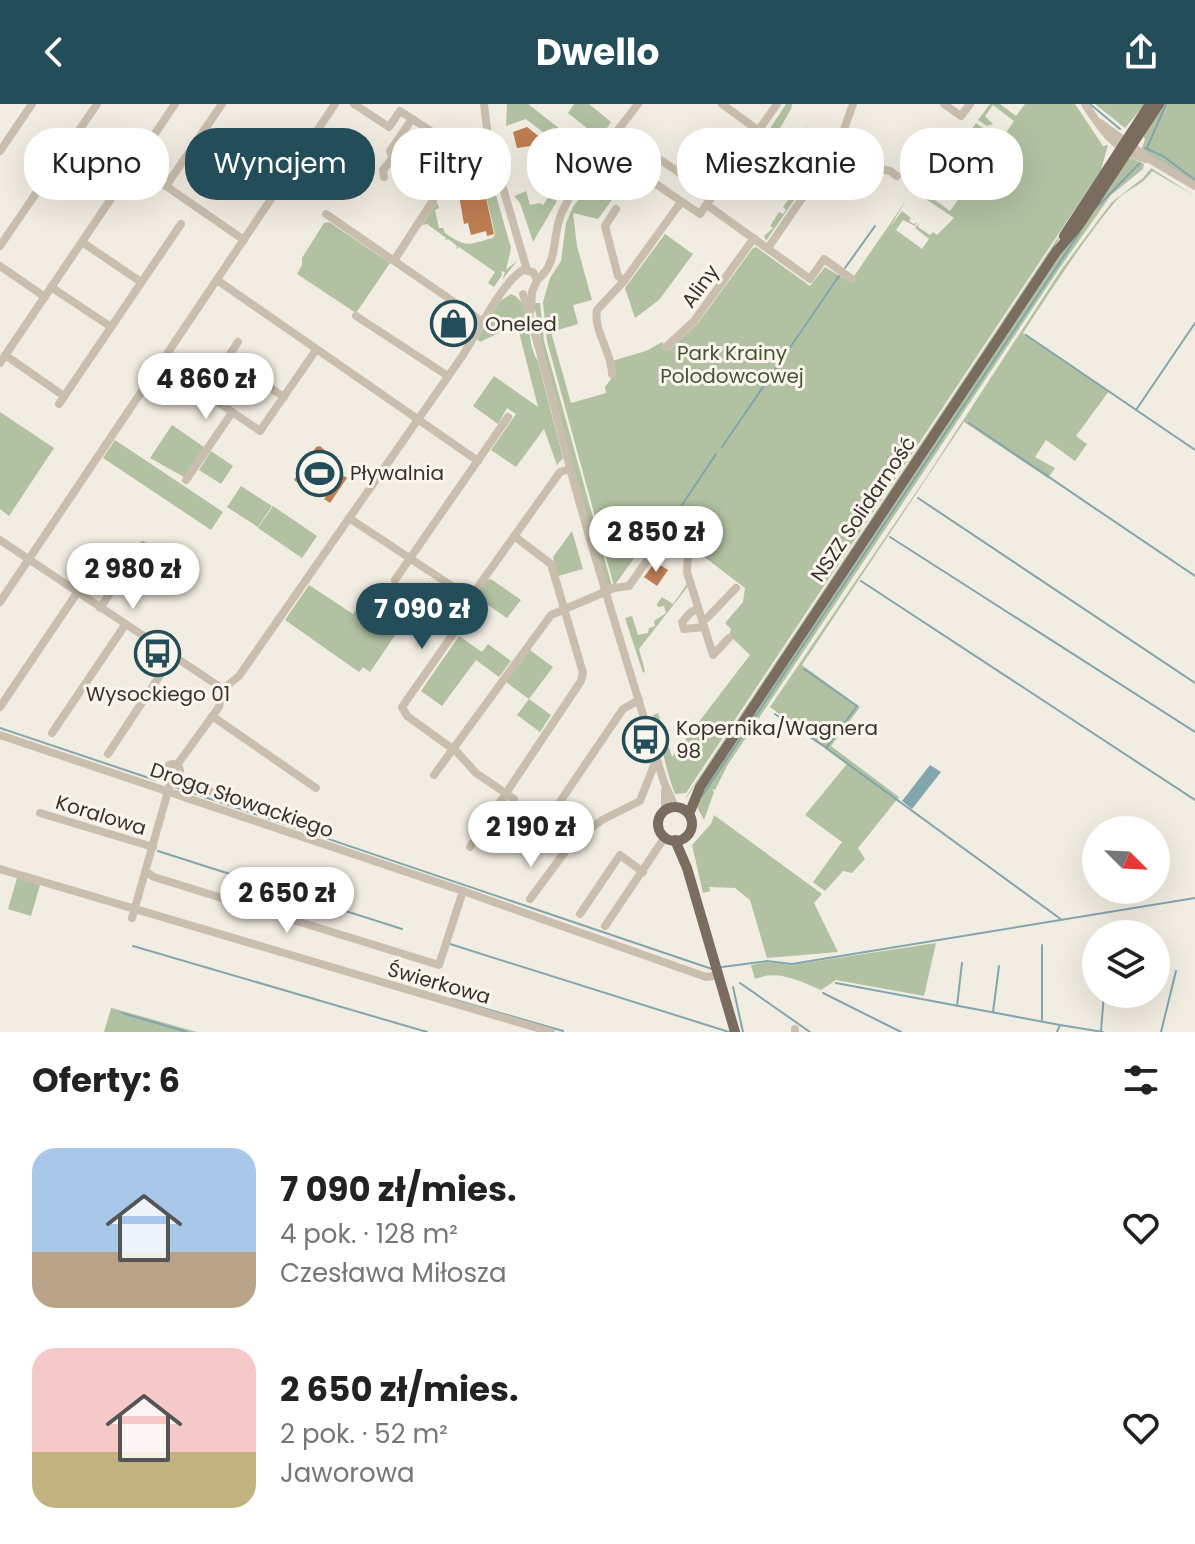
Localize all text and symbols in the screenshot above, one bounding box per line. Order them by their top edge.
text: Dwello [536,27,659,78]
icon: back [32,30,76,74]
icon: share [1119,30,1163,74]
chip: Kupno [24,128,169,200]
chip: Wynajem [185,128,375,200]
chip: Filtry [391,128,511,200]
chip: Nowe [527,128,661,200]
chip: Mieszkanie [677,128,884,200]
chip: Dom [900,128,1023,200]
street label: Aliny [675,259,725,313]
shop icon: Oneled [430,300,478,348]
place label: Oneled [485,310,557,338]
park label: Park Krainy Polodowcowej [660,339,804,390]
pin: 4 860 zł [123,353,289,421]
text: 4 860 zł [156,361,256,397]
street label: NSZZ Solidarność [804,431,922,587]
sports icon: Pływalnia [295,449,343,497]
place label: Pływalnia [350,459,444,487]
pin: 2 850 zł [573,506,739,574]
text: 2 850 zł [607,514,705,550]
pin: 2 980 zł [50,543,216,611]
text: 2 980 zł [85,551,181,587]
pin: 7 090 zł [339,583,505,651]
text: 7 090 zł [374,591,470,627]
bus stop icon: Wysockiego 01 [134,630,182,678]
place label: Wysockiego 01 [86,680,230,708]
place label: Kopernika/Wagnera 98 [676,714,878,765]
bus stop icon: Kopernika/Wagnera 98 [621,715,669,763]
street label: Droga Słowackiego [147,755,337,845]
street label: Koralowa [52,788,150,842]
pin: 2 190 zł [448,801,614,869]
text: 2 190 zł [486,809,576,845]
north arrow [1082,816,1170,904]
map controls [1082,816,1170,1008]
pin: 2 650 zł [204,867,370,935]
text: 2 650 zł [238,875,336,911]
button: layers [1082,920,1170,1008]
street label: Świerkowa [384,955,494,1011]
text: Oferty: 6 [32,1056,180,1104]
icon: filters [1119,1058,1163,1102]
text: 7 090 zł/mies. [280,1165,517,1213]
icon: home [96,1180,192,1276]
icon: heart [1119,1206,1163,1250]
text: 4 pok. · 128 m² [280,1216,458,1252]
text: Czesława Miłosza [280,1255,506,1291]
text: 2 650 zł/mies. [280,1365,518,1413]
icon: home [96,1380,192,1476]
icon: heart [1119,1406,1163,1450]
text: 2 pok. · 52 m² [280,1416,448,1452]
text: Jaworowa [280,1455,415,1491]

